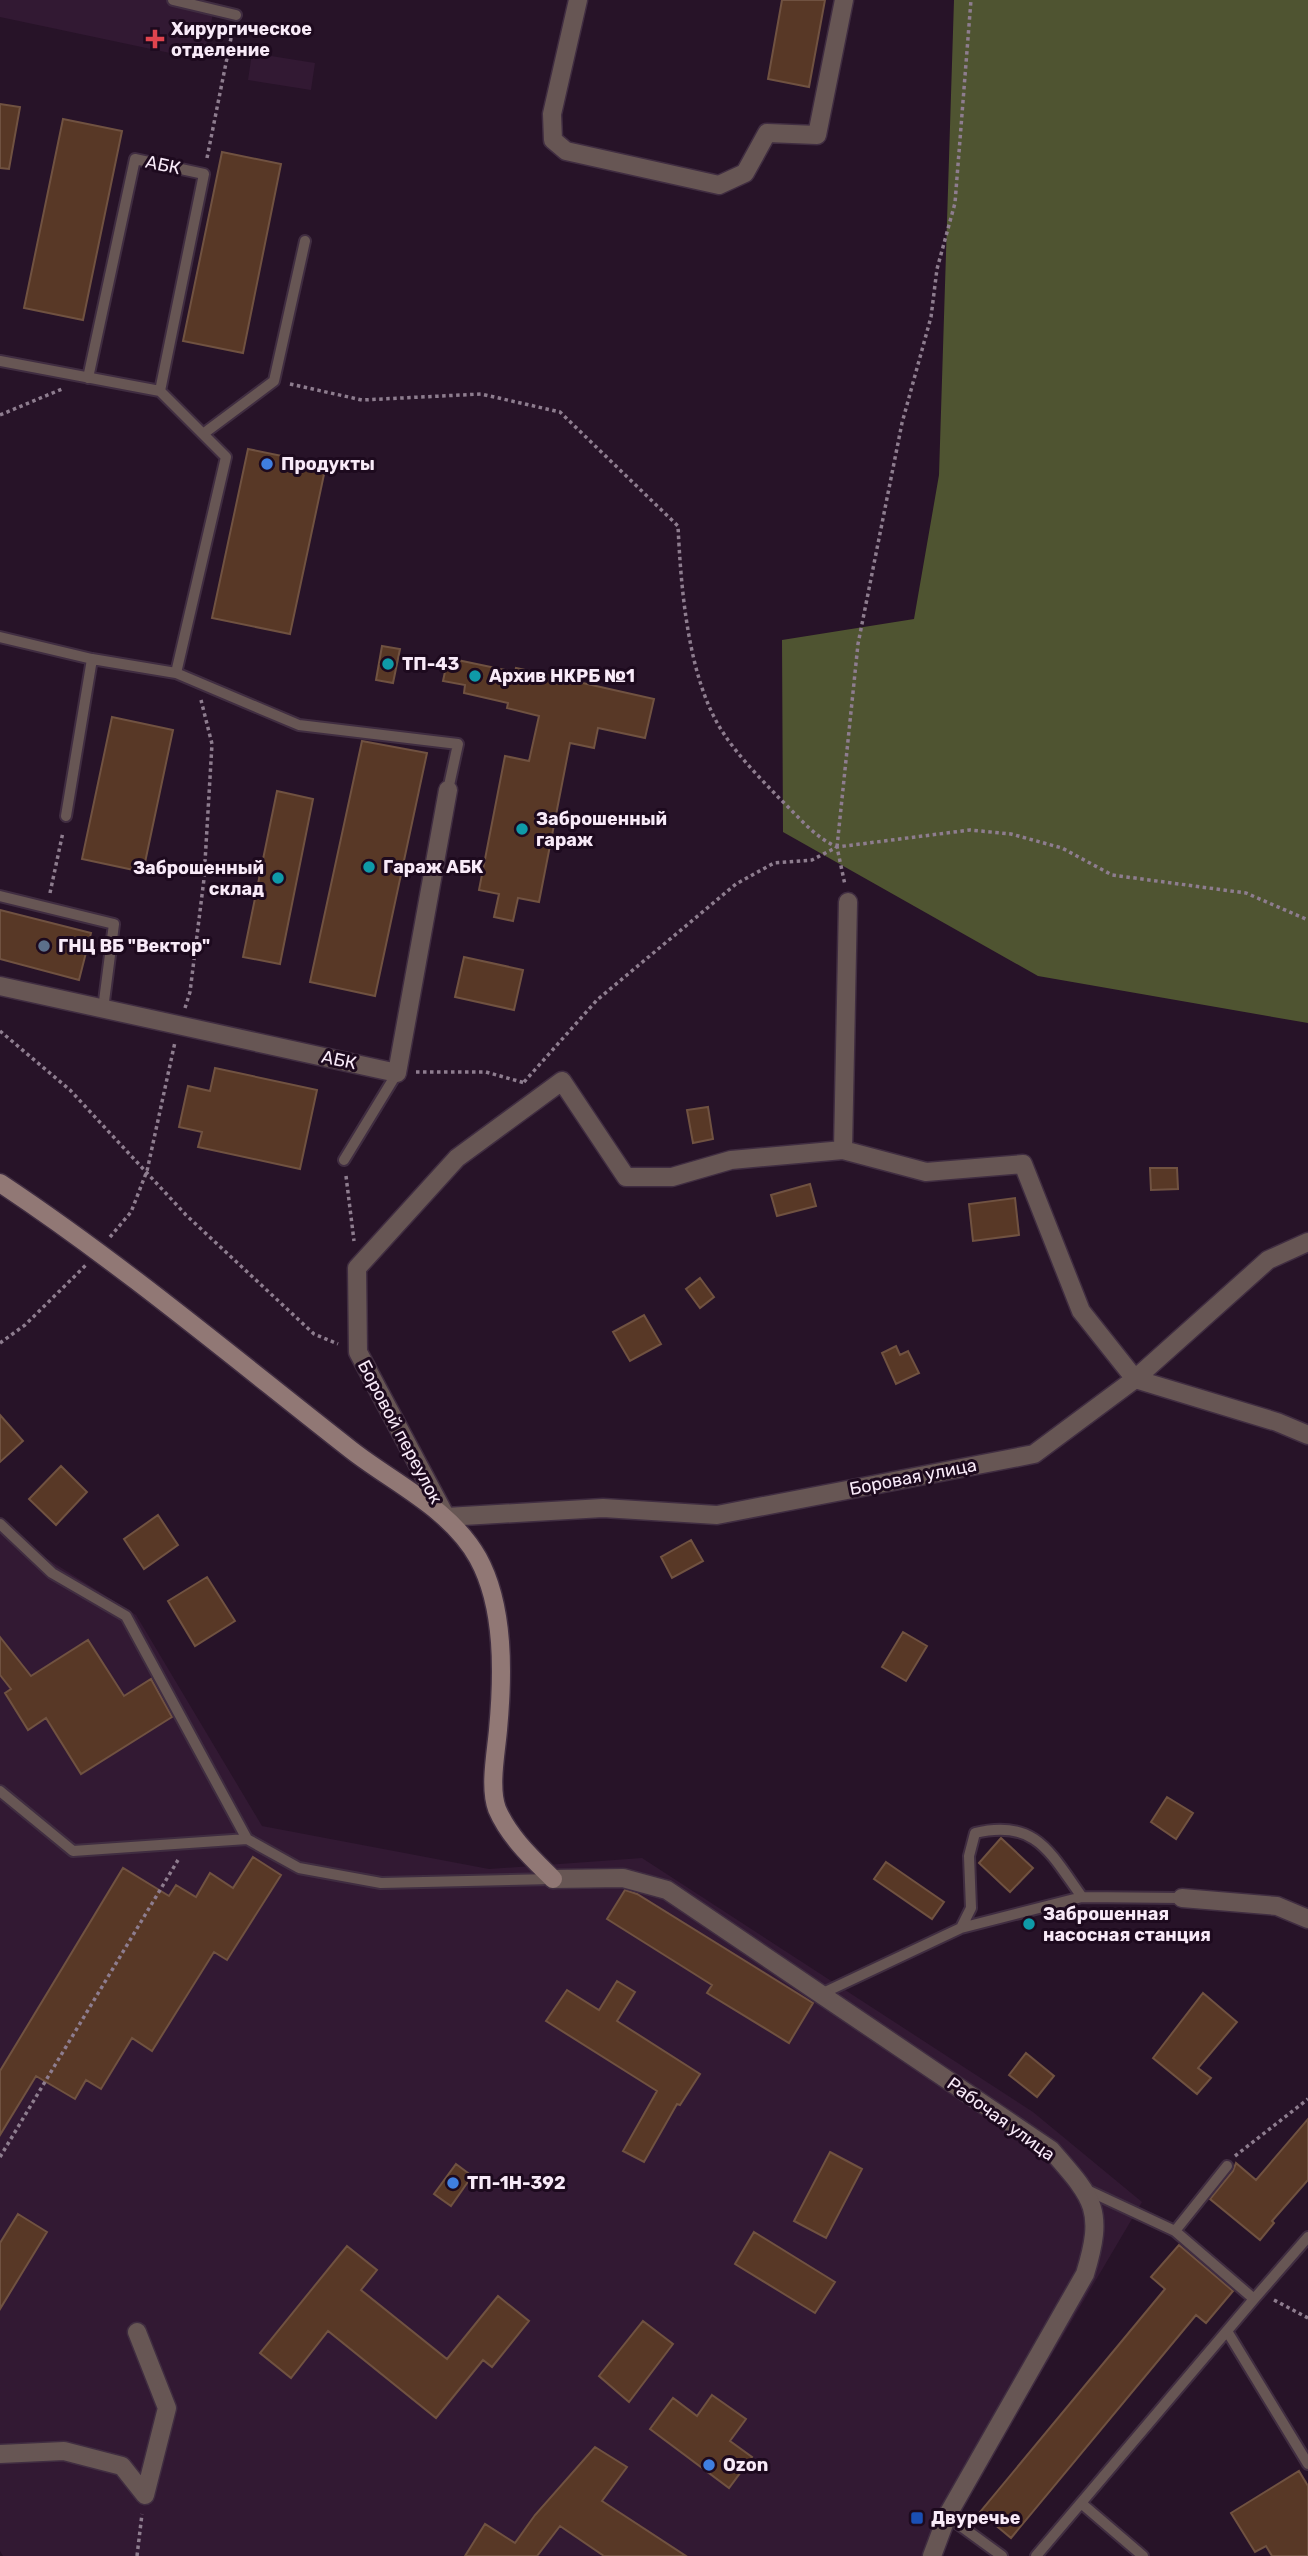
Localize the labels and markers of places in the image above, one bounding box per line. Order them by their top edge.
place label: Хирургическое отделение [171,18,312,61]
marker: Хирургическое отделение [145,29,165,49]
place label: Продукты [281,453,375,475]
marker: Продукты [259,456,275,472]
place label: ТП-43 [402,653,460,675]
marker: ТП-43 [380,656,396,672]
place label: Архив НКРБ №1 [489,665,635,687]
marker: Архив НКРБ №1 [467,668,483,684]
place label: Заброшенный гараж [536,808,667,851]
marker: Заброшенный гараж [514,821,530,837]
place label: Гараж АБК [383,856,484,878]
place label: Заброшенный склад [133,857,264,900]
marker: Гараж АБК [361,859,377,875]
marker: Заброшенный склад [270,870,286,886]
place label: ГНЦ ВБ "Вектор" [58,935,210,957]
marker: ГНЦ ВБ "Вектор" [36,938,52,954]
place label: Заброшенная насосная станция [1043,1903,1211,1946]
marker: Заброшенная насосная станция [1021,1916,1037,1932]
place label: ТП-1Н-392 [467,2172,566,2194]
marker: ТП-1Н-392 [445,2175,461,2191]
place label: Ozon [723,2454,768,2476]
marker: Ozon [701,2457,717,2473]
place label: Двуречье [931,2507,1021,2529]
marker: Двуречье [909,2510,925,2526]

